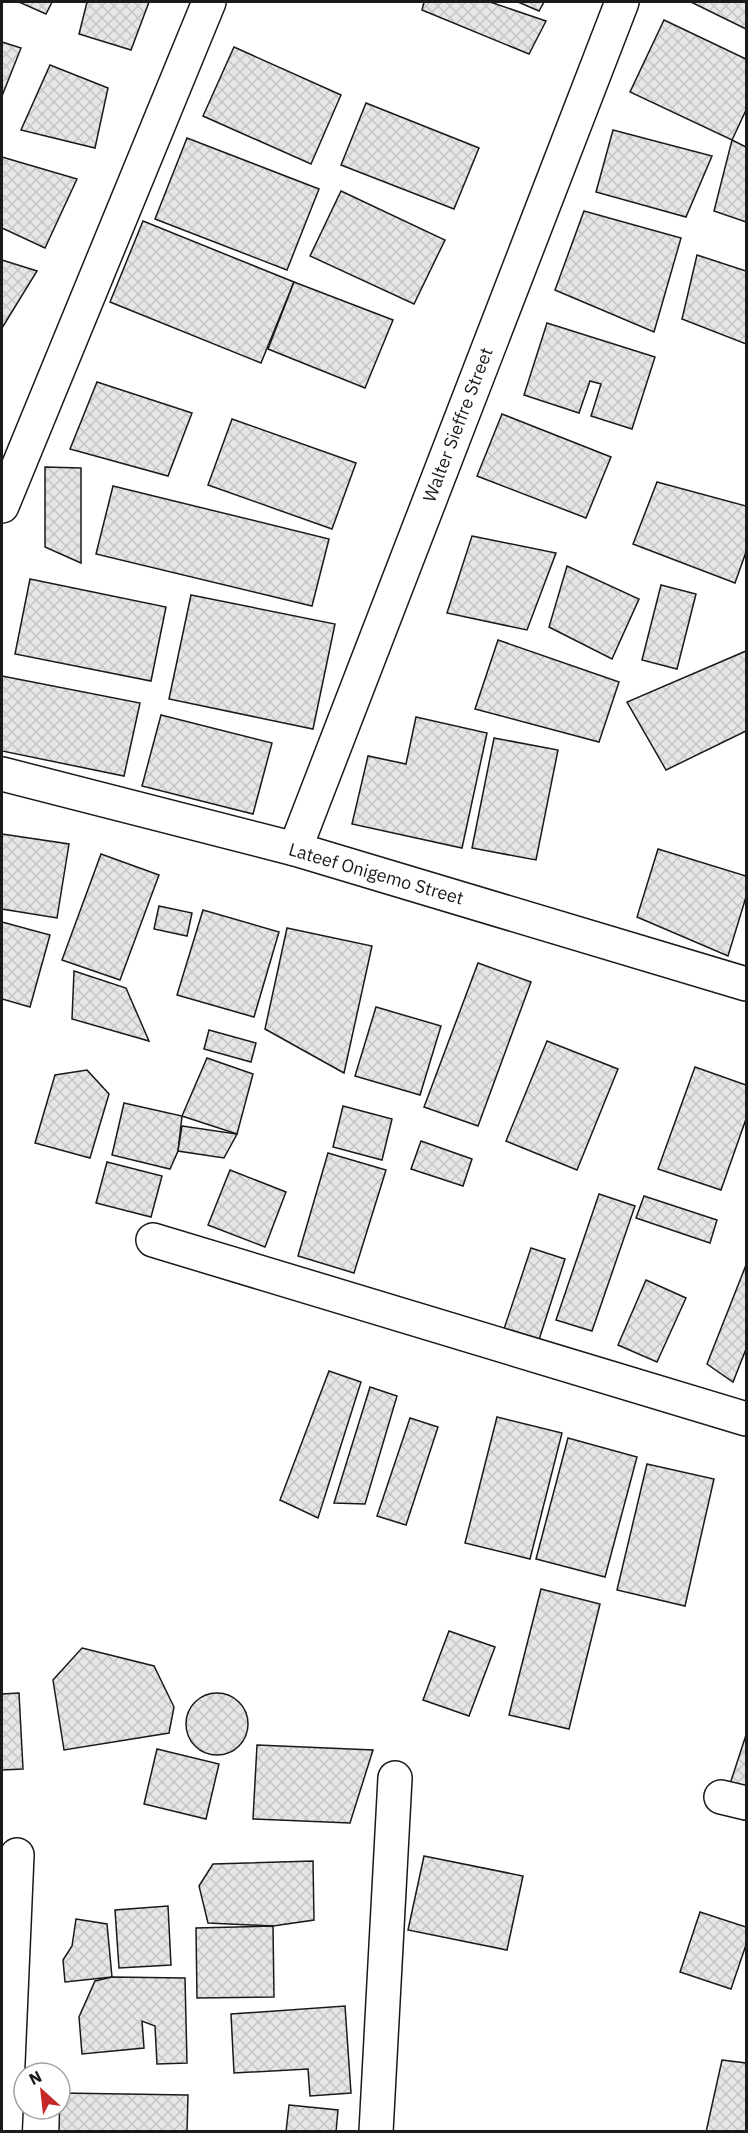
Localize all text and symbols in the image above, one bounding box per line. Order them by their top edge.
street label: Walter Sieffre Street [417,344,498,505]
street label: Lateef Onigemo Street [286,838,466,910]
north arrow [12,2061,72,2121]
text: N [25,2066,45,2089]

